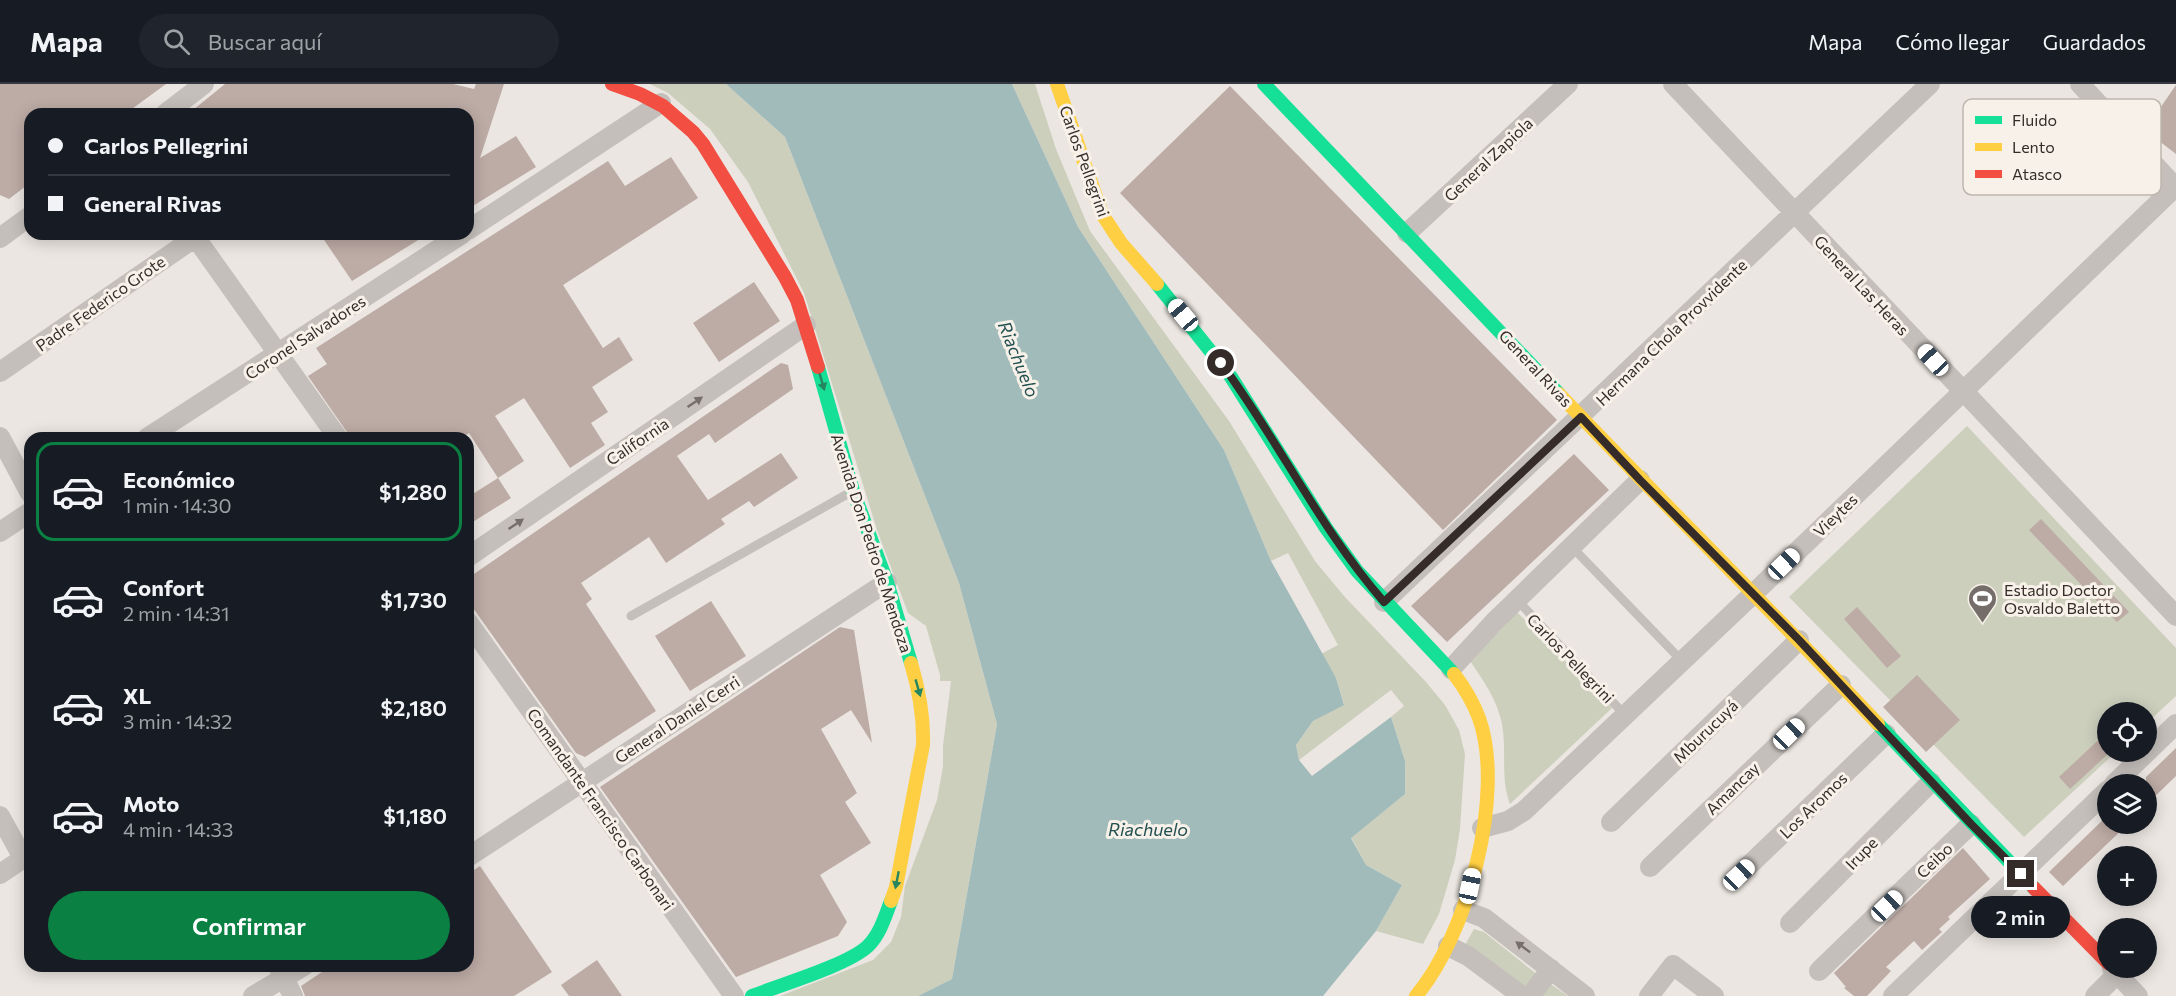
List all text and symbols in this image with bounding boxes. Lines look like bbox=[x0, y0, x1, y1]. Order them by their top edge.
search box bbox=[139, 14, 559, 68]
text: Mapa bbox=[30, 24, 103, 58]
icon: search bbox=[160, 25, 193, 58]
text: Buscar aquí bbox=[208, 28, 322, 55]
text: Mapa bbox=[1808, 29, 1863, 54]
text: Cómo llegar bbox=[1896, 29, 2010, 54]
text: Guardados bbox=[2043, 29, 2146, 54]
legend bbox=[1963, 99, 2161, 195]
street label: Carlos Pellegrini bbox=[1056, 103, 1114, 219]
text: Fluido bbox=[2012, 110, 2057, 129]
street label: General Zapiola bbox=[1440, 113, 1536, 205]
text: Carlos Pellegrini bbox=[84, 132, 248, 159]
text: Lento bbox=[2012, 137, 2055, 156]
text: Atasco bbox=[2012, 164, 2062, 183]
text: General Rivas bbox=[84, 190, 222, 217]
street label: General Las Heras bbox=[1811, 231, 1913, 339]
street label: Padre Federico Grote bbox=[32, 251, 168, 355]
street label: Hermana Chola Provvidente bbox=[1592, 255, 1750, 409]
street label: Coronel Salvadores bbox=[241, 291, 369, 383]
car bbox=[1165, 295, 1201, 335]
water label: Riachuelo bbox=[994, 318, 1044, 400]
street label: General Rivas bbox=[1496, 326, 1576, 410]
car bbox=[1914, 341, 1952, 379]
route start bbox=[1207, 349, 1234, 376]
one-way arrow bbox=[818, 373, 827, 391]
one-way arrow bbox=[686, 396, 702, 408]
street label: California bbox=[602, 413, 672, 469]
street label: Avenida Don Pedro de Mendoza bbox=[828, 431, 916, 655]
icon: car bbox=[51, 465, 105, 519]
text: Económico bbox=[123, 466, 235, 493]
text: $1,280 bbox=[379, 478, 447, 505]
street label: Vieytes bbox=[1809, 489, 1861, 541]
text: 1 min · 14:30 bbox=[123, 493, 232, 517]
one-way arrow bbox=[508, 518, 524, 530]
car bbox=[1765, 545, 1803, 583]
icon: car bbox=[51, 573, 105, 627]
text: Confort bbox=[123, 574, 204, 601]
place label: Estadio Doctor Osvaldo Baletto bbox=[2004, 580, 2120, 617]
sports icon: Estadio Doctor Osvaldo Baletto bbox=[1967, 582, 1999, 624]
text: $1,730 bbox=[380, 586, 447, 613]
text: 2 min · 14:31 bbox=[123, 601, 230, 625]
street label: Carlos Pellegrini bbox=[1524, 609, 1618, 707]
street label: General Daniel Cerri bbox=[611, 672, 743, 766]
one-way arrow bbox=[914, 679, 923, 697]
icon: car bbox=[51, 681, 105, 735]
text: XL bbox=[123, 682, 151, 709]
text: $2,180 bbox=[381, 694, 447, 721]
street label: Mburucuyá bbox=[1669, 696, 1741, 766]
map controls bbox=[2097, 702, 2157, 978]
button: locate bbox=[2097, 702, 2157, 762]
street label: Comandante Francisco Carbonari bbox=[524, 704, 678, 914]
text: 3 min · 14:32 bbox=[123, 709, 232, 733]
car bbox=[1770, 715, 1808, 753]
street label: Amancay bbox=[1701, 758, 1763, 818]
street label: Los Aromos bbox=[1775, 768, 1851, 842]
button: layers bbox=[2097, 774, 2157, 834]
icon: car bbox=[51, 789, 105, 843]
text: Moto bbox=[123, 790, 179, 817]
text: $1,180 bbox=[383, 802, 447, 829]
text: 4 min · 14:33 bbox=[123, 817, 233, 841]
water label: Riachuelo bbox=[1108, 818, 1188, 840]
street label: Irupe bbox=[1841, 833, 1881, 873]
street label: Ceibo bbox=[1912, 838, 1956, 882]
button: + bbox=[2097, 846, 2157, 906]
car bbox=[1720, 856, 1758, 894]
route end bbox=[2007, 860, 2034, 887]
car bbox=[1457, 867, 1483, 905]
one-way arrow bbox=[892, 870, 901, 889]
car bbox=[1868, 887, 1906, 925]
button: Confirmar bbox=[48, 891, 450, 960]
callout: 2 min bbox=[1972, 895, 2070, 937]
text: 2 min bbox=[1996, 905, 2045, 929]
button: − bbox=[2097, 918, 2157, 978]
one-way arrow bbox=[1515, 942, 1530, 954]

